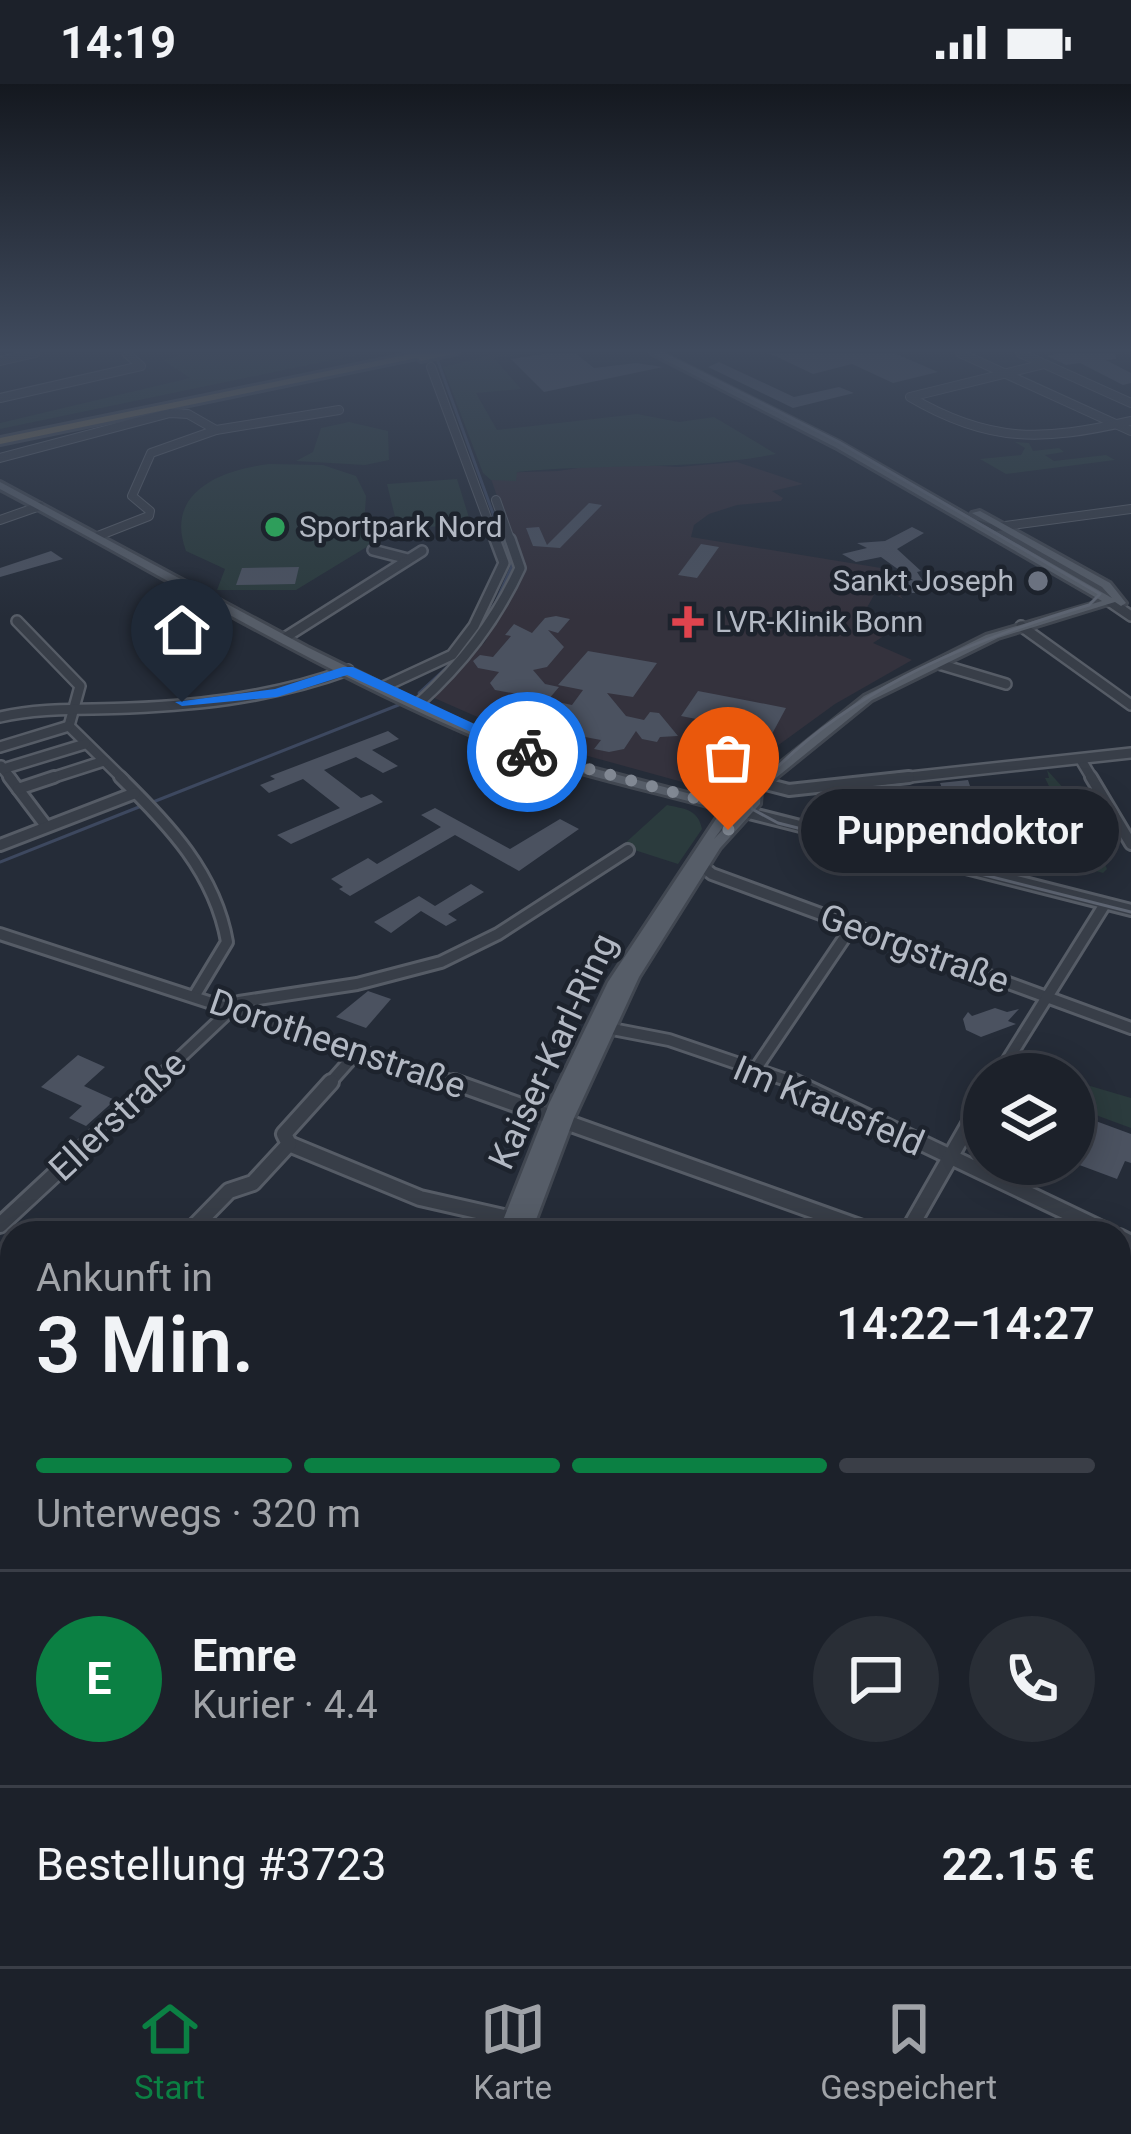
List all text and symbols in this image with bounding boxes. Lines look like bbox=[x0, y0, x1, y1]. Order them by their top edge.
text: 14:19 bbox=[60, 16, 176, 69]
place label: Sportpark Nord bbox=[299, 509, 503, 544]
marker: Sportpark Nord bbox=[262, 514, 288, 540]
place label: Sankt Joseph bbox=[832, 563, 1014, 598]
marker: Sankt Joseph bbox=[1025, 568, 1051, 594]
pin bbox=[131, 579, 233, 702]
icon: home bbox=[149, 597, 215, 663]
place label: LVR-Klinik Bonn bbox=[715, 604, 923, 639]
marker: LVR-Klinik Bonn bbox=[672, 606, 704, 638]
courier bbox=[467, 692, 587, 812]
pin bbox=[677, 707, 779, 830]
icon: bike bbox=[494, 719, 560, 785]
icon: bag bbox=[695, 725, 761, 791]
callout: Puppendoktor bbox=[800, 788, 1118, 872]
text: Puppendoktor bbox=[837, 808, 1083, 854]
street label: Georgstraße bbox=[814, 895, 1015, 1003]
street label: Kaiser-Karl-Ring bbox=[480, 927, 626, 1176]
street label: Dorotheenstraße bbox=[204, 980, 471, 1107]
street label: Ellerstraße bbox=[41, 1042, 195, 1189]
street label: Im Krausfeld bbox=[727, 1047, 930, 1165]
map controls bbox=[963, 1053, 1095, 1185]
button: layers bbox=[963, 1053, 1095, 1185]
text: Ankunft in bbox=[36, 1255, 213, 1301]
text: 14:22–14:27 bbox=[836, 1297, 1095, 1350]
text: 3 Min. bbox=[36, 1300, 254, 1391]
text: Unterwegs · 320 m bbox=[36, 1491, 361, 1537]
button: chat bbox=[813, 1616, 939, 1742]
button: phone bbox=[969, 1616, 1095, 1742]
text: Emre bbox=[192, 1629, 297, 1682]
text: E bbox=[86, 1652, 112, 1705]
text: Kurier · 4.4 bbox=[192, 1682, 378, 1728]
text: Bestellung #3723 bbox=[36, 1838, 387, 1891]
text: 22.15 € bbox=[942, 1838, 1095, 1891]
tab: Start bbox=[134, 1996, 205, 2107]
tab: Karte bbox=[473, 1996, 552, 2107]
tab: Gespeichert bbox=[820, 1996, 997, 2107]

